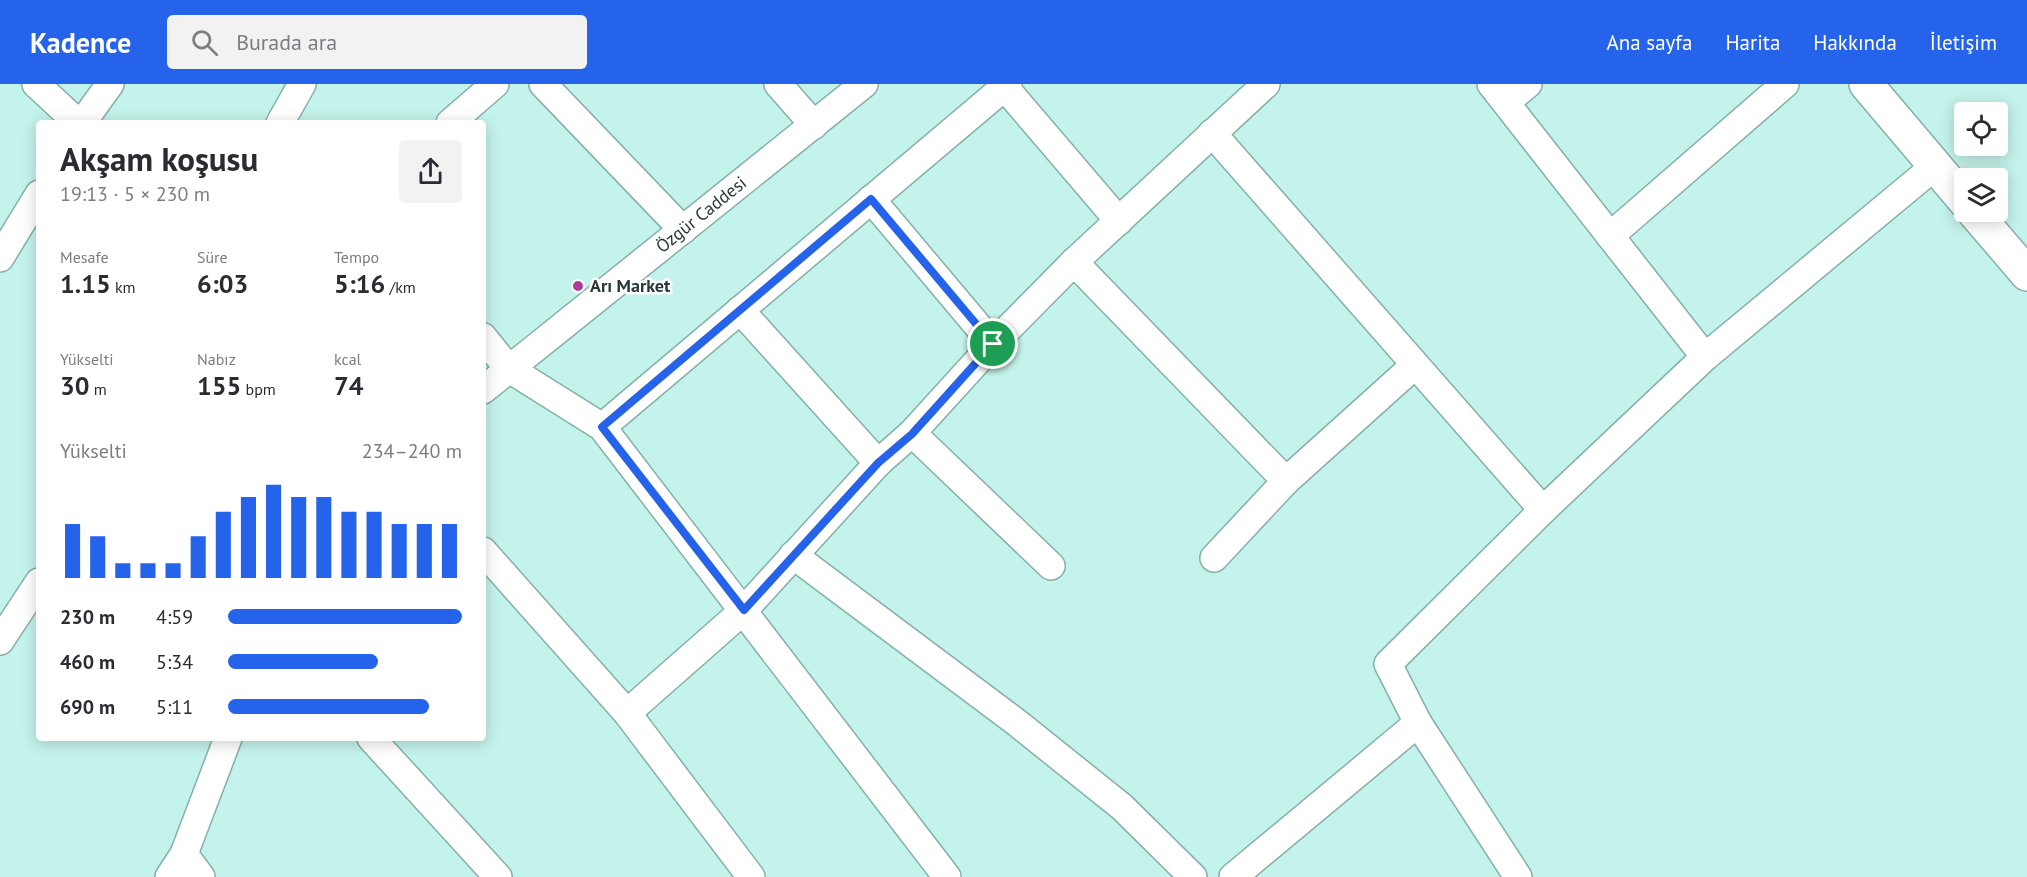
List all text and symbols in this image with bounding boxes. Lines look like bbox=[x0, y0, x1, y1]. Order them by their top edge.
search box bbox=[167, 15, 587, 69]
text: Kadence bbox=[30, 24, 131, 61]
icon: search bbox=[188, 26, 221, 59]
text: Burada ara bbox=[236, 28, 337, 56]
text: Ana sayfa bbox=[1607, 29, 1692, 56]
text: Harita bbox=[1725, 29, 1780, 56]
text: Hakkında bbox=[1813, 29, 1897, 56]
text: İletişim bbox=[1930, 29, 1997, 56]
map controls bbox=[1954, 102, 2008, 222]
button: locate bbox=[1954, 102, 2008, 156]
text: Akşam koşusu bbox=[60, 137, 258, 180]
button: share bbox=[399, 140, 462, 203]
button: layers bbox=[1954, 168, 2008, 222]
street label: Özgür Caddesi bbox=[651, 171, 751, 258]
text: 19:13 · 5 × 230 m bbox=[60, 181, 210, 207]
text: Mesafe bbox=[60, 247, 109, 267]
text: Süre bbox=[197, 247, 228, 267]
text: Tempo bbox=[334, 247, 379, 267]
text: 1.15 bbox=[60, 267, 111, 300]
text: 6:03 bbox=[197, 267, 248, 300]
text: 5:16 bbox=[334, 267, 385, 300]
place label: Arı Market bbox=[590, 274, 671, 297]
text: km bbox=[111, 277, 136, 297]
text: /km bbox=[385, 277, 416, 297]
marker: Arı Market bbox=[571, 279, 585, 293]
pin bbox=[967, 318, 1018, 369]
icon: arrive bbox=[976, 327, 1009, 360]
text: Yükselti bbox=[60, 349, 113, 369]
text: Nabız bbox=[197, 349, 236, 369]
text: kcal bbox=[334, 349, 361, 369]
text: 30 bbox=[60, 369, 89, 402]
text: 155 bbox=[197, 369, 241, 402]
text: 74 bbox=[334, 369, 363, 402]
text: m bbox=[89, 379, 107, 399]
text: bpm bbox=[241, 379, 276, 399]
text: Yükselti bbox=[60, 438, 127, 464]
text: 234–240 m bbox=[362, 438, 462, 464]
text: 230 m bbox=[60, 604, 115, 630]
text: 4:59 bbox=[156, 604, 193, 630]
text: 460 m bbox=[60, 649, 115, 675]
text: 5:34 bbox=[156, 649, 193, 675]
text: 690 m bbox=[60, 694, 115, 720]
text: 5:11 bbox=[156, 694, 193, 720]

